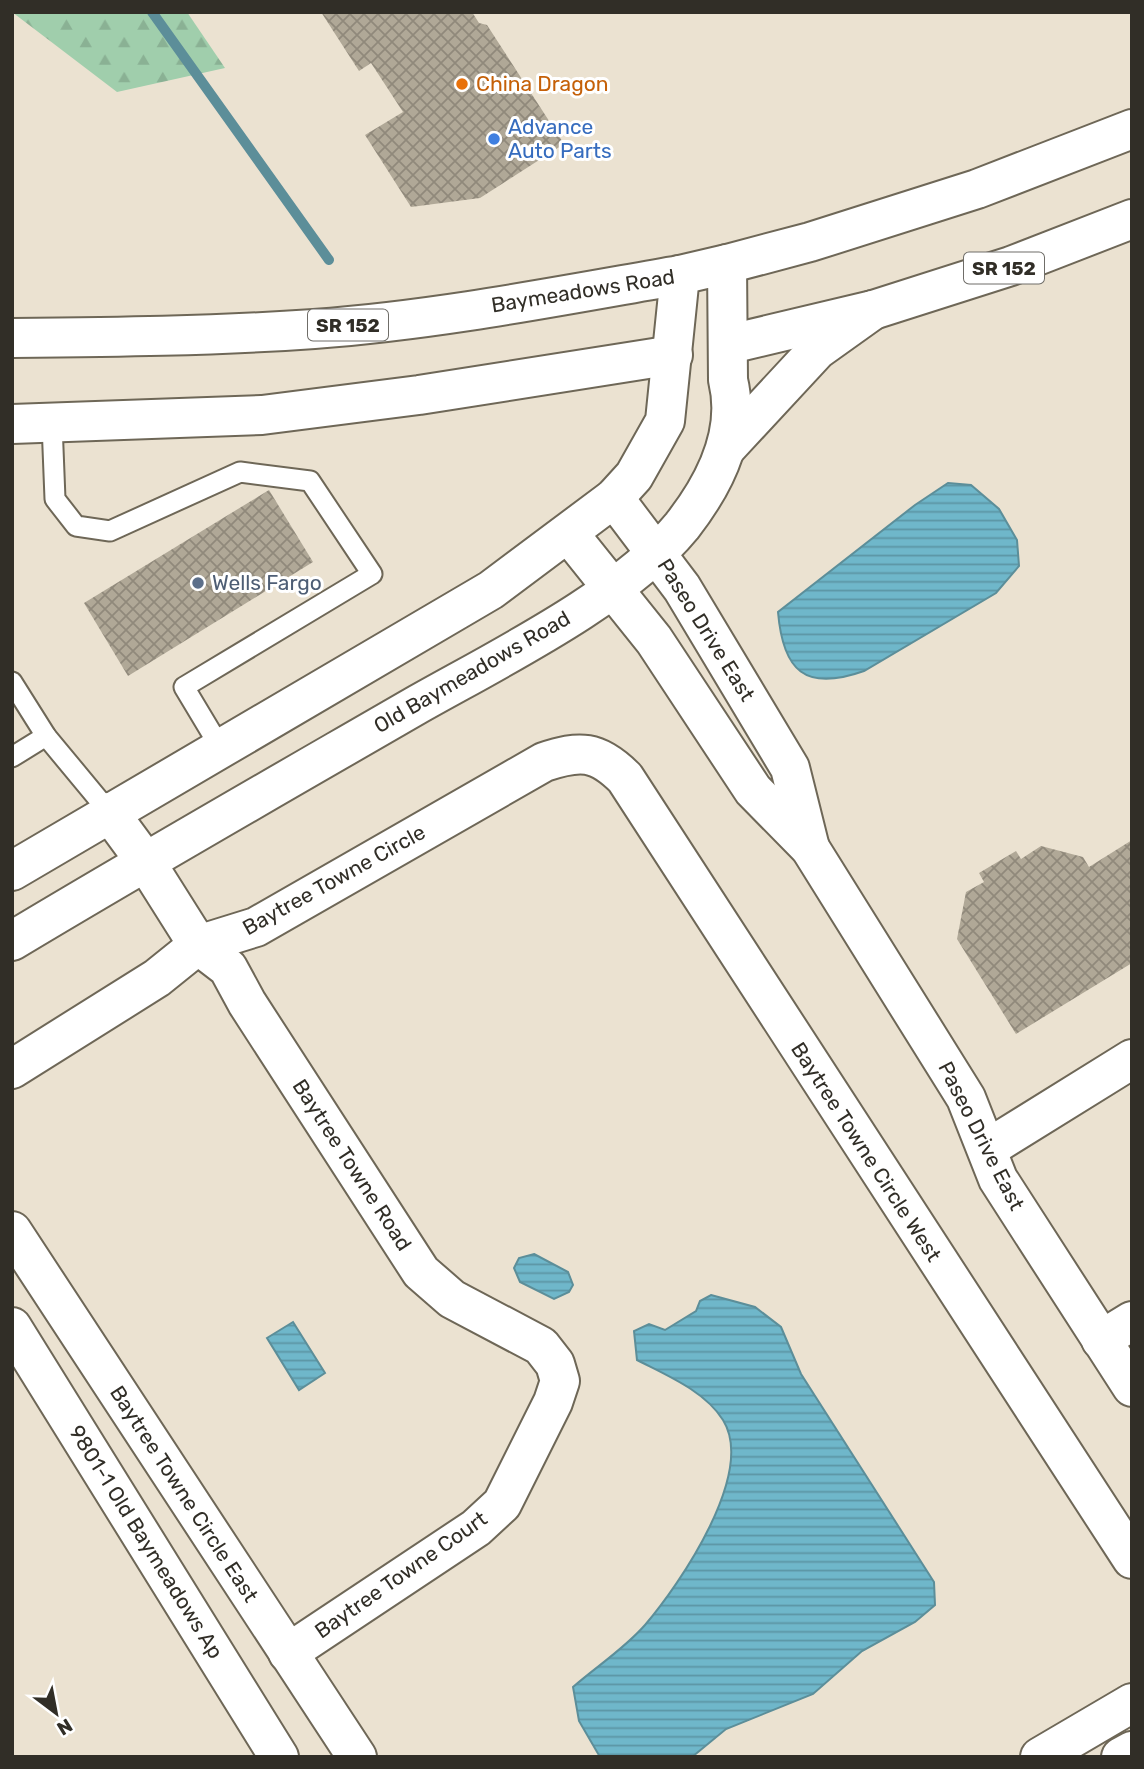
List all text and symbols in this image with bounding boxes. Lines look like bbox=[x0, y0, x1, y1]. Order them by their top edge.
place label: China Dragon bbox=[476, 71, 609, 96]
marker: China Dragon bbox=[454, 76, 470, 92]
place label: Advance Auto Parts bbox=[508, 114, 612, 163]
marker: Advance Auto Parts bbox=[486, 131, 502, 147]
road number: SR 152 bbox=[964, 252, 1044, 284]
street label: Baymeadows Road bbox=[489, 264, 676, 317]
road number: SR 152 bbox=[308, 310, 388, 340]
street label: Paseo Drive East bbox=[653, 554, 760, 706]
place label: Wells Fargo bbox=[212, 570, 322, 595]
marker: Wells Fargo bbox=[190, 575, 206, 591]
street label: Old Baymeadows Road bbox=[369, 605, 574, 738]
street label: Baytree Towne Circle bbox=[238, 819, 429, 940]
street label: Baytree Towne Circle West bbox=[786, 1037, 947, 1266]
street label: Paseo Drive East bbox=[933, 1057, 1030, 1214]
street label: Baytree Towne Road bbox=[288, 1074, 417, 1255]
street label: Baytree Towne Circle East bbox=[105, 1381, 264, 1607]
street label: 9801-1 Old Baymeadows Ap bbox=[64, 1420, 229, 1663]
street label: Baytree Towne Court bbox=[310, 1506, 492, 1643]
north arrow bbox=[21, 1678, 91, 1748]
text: N bbox=[53, 1714, 77, 1740]

